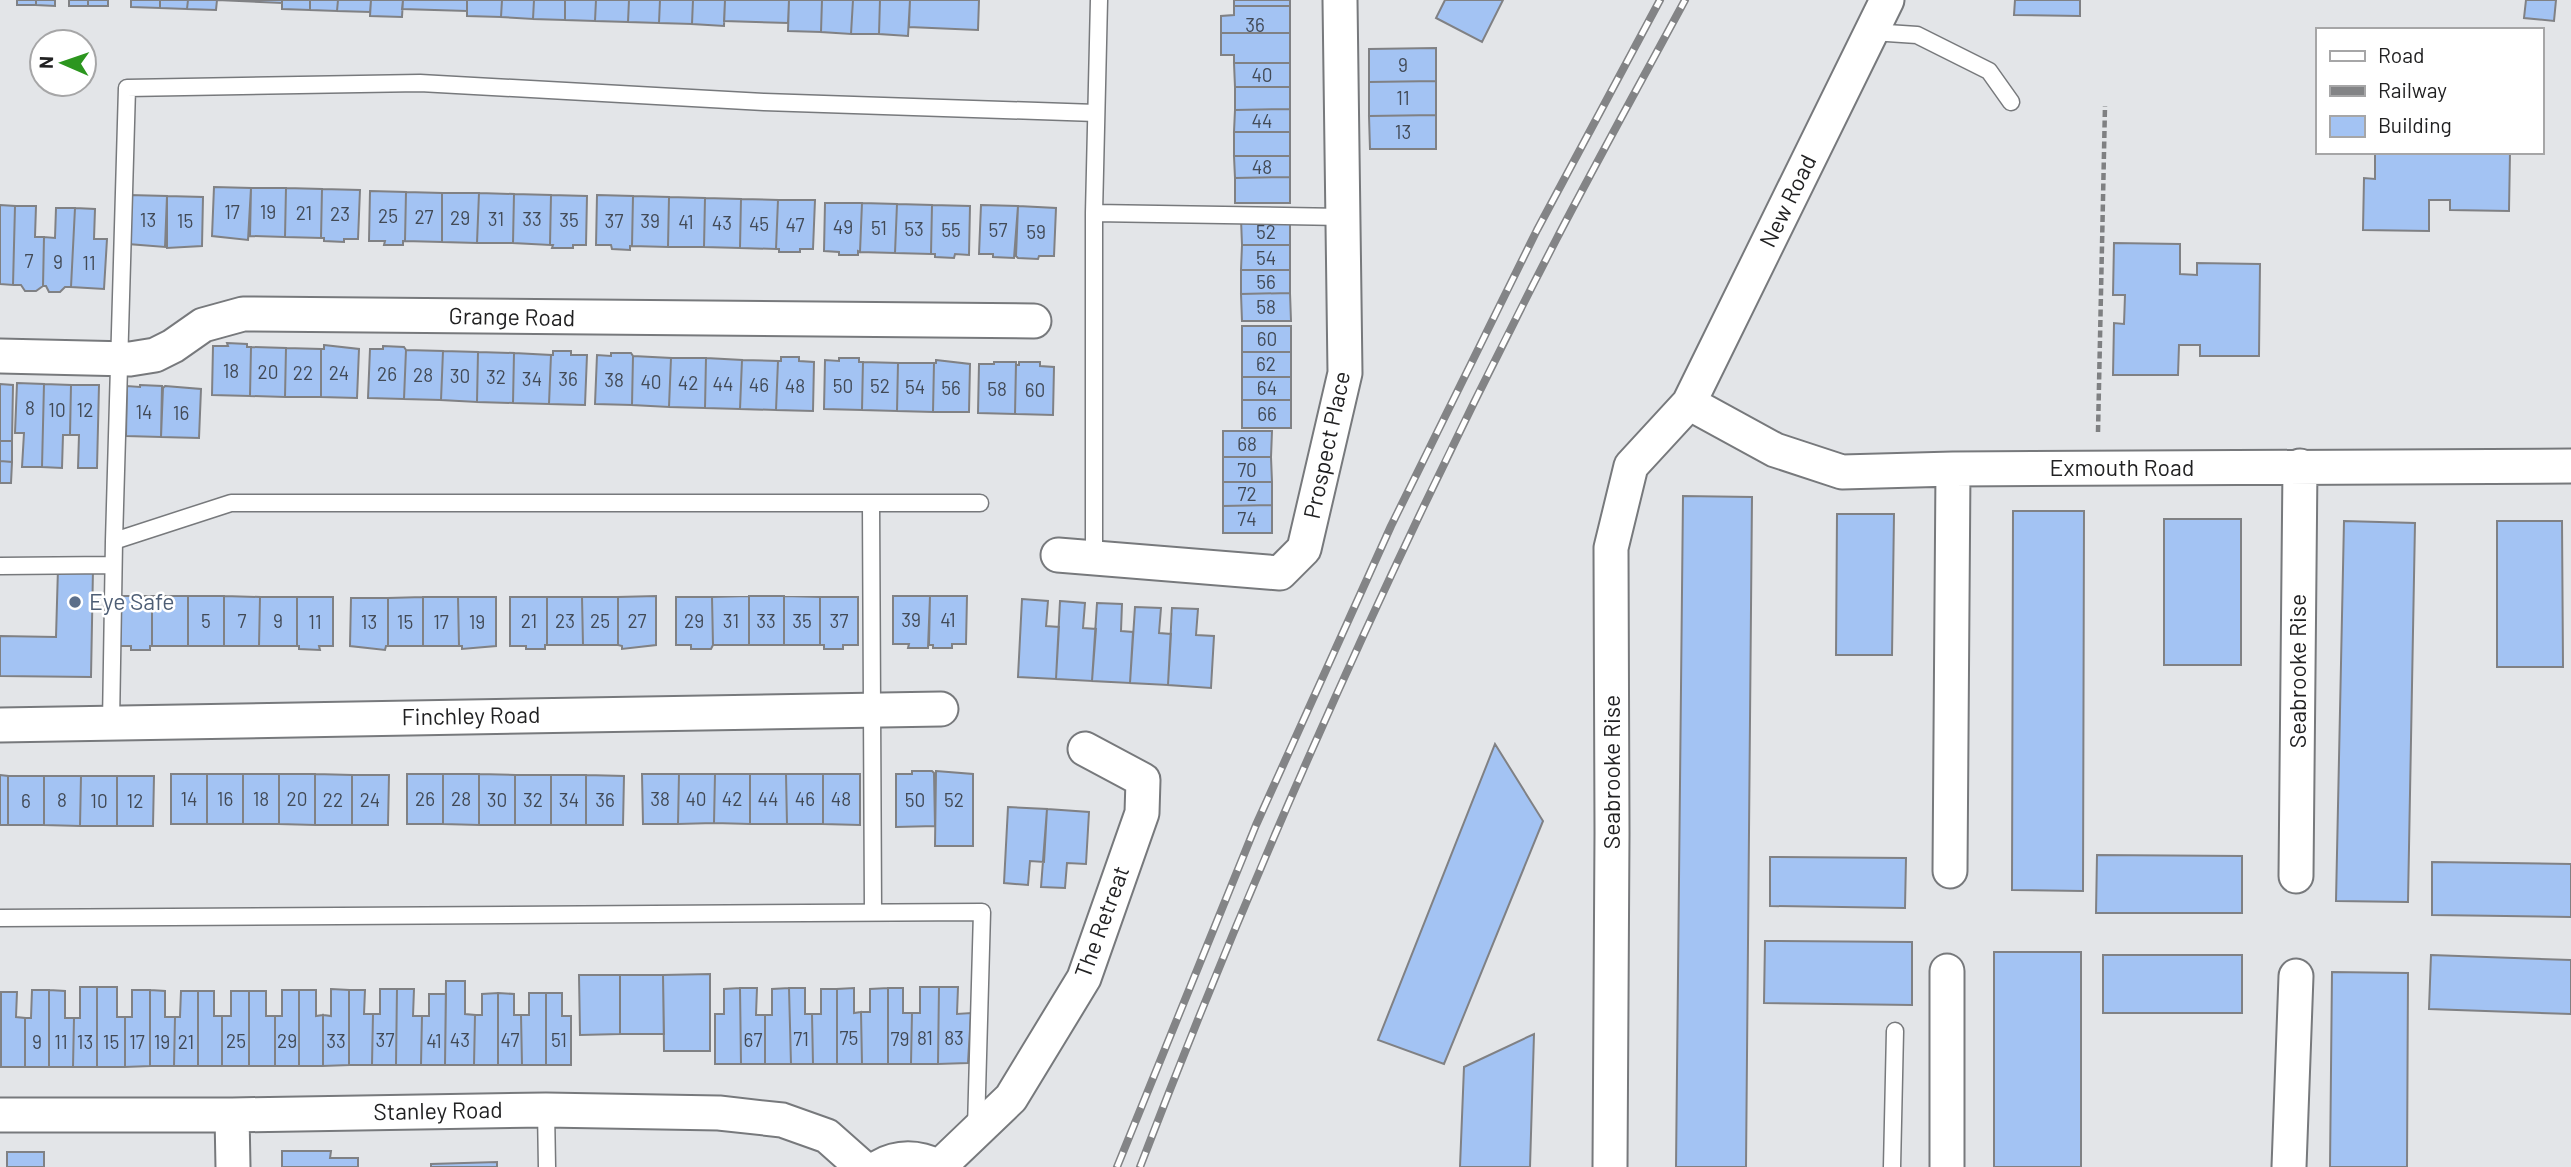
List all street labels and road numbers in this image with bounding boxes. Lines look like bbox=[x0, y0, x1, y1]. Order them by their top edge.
street label: New Road bbox=[1753, 150, 1822, 251]
street label: Grange Road bbox=[448, 301, 576, 331]
street label: Prospect Place bbox=[1297, 369, 1355, 521]
street label: Exmouth Road bbox=[2050, 453, 2194, 481]
street label: Seabrooke Rise bbox=[2283, 594, 2311, 748]
street label: Seabrooke Rise bbox=[1597, 695, 1625, 849]
street label: Finchley Road bbox=[401, 700, 541, 730]
street label: The Retreat bbox=[1068, 862, 1134, 981]
street label: Stanley Road bbox=[373, 1095, 503, 1125]

